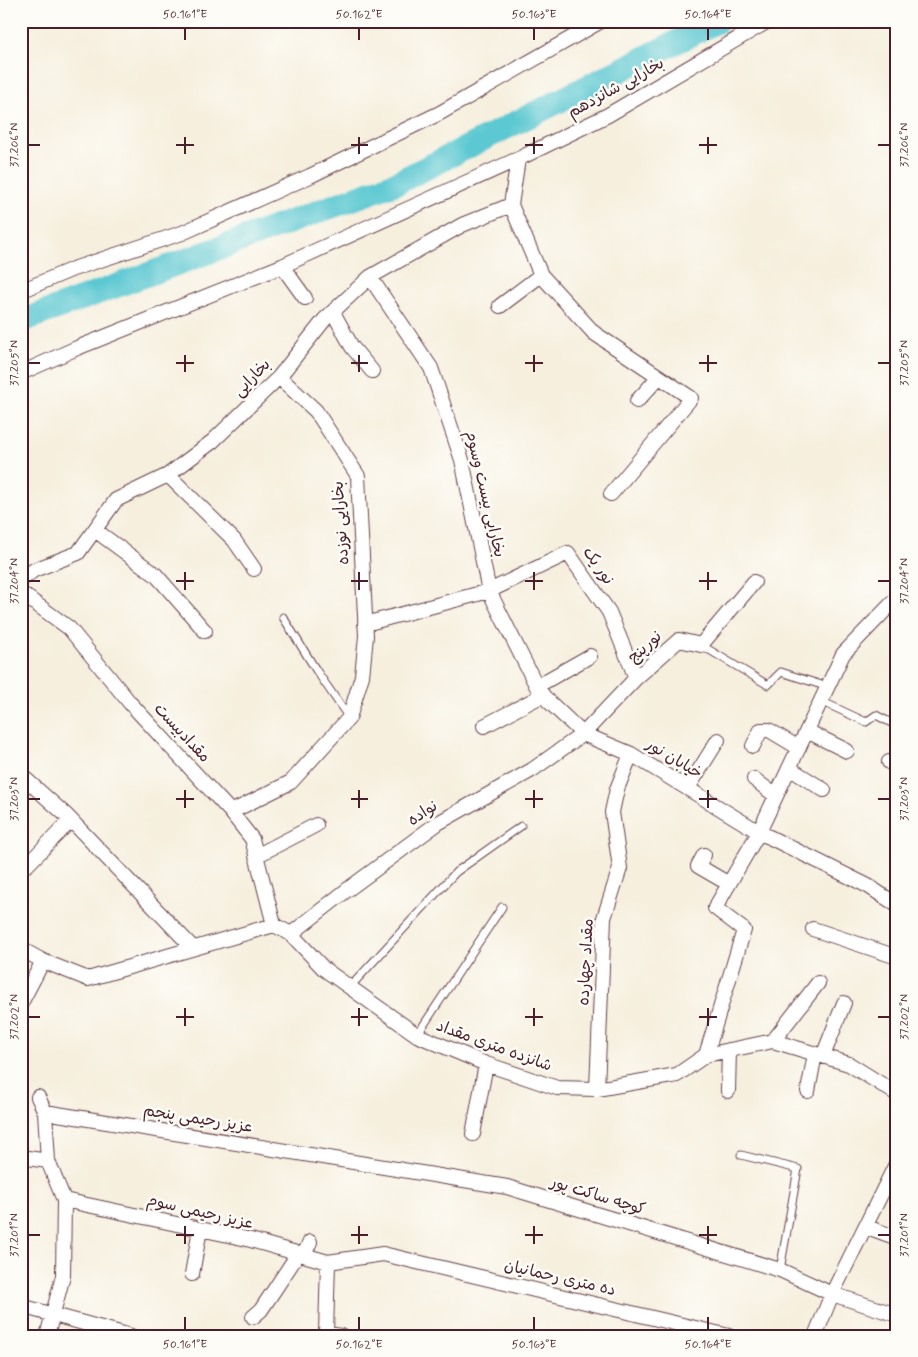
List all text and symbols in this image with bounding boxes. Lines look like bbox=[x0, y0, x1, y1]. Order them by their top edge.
text: 50.161°E bbox=[163, 7, 207, 23]
text: 50.162°E bbox=[335, 7, 383, 23]
text: 50.163°E bbox=[512, 7, 556, 23]
text: 50.164°E bbox=[684, 7, 732, 23]
street label: بخارایی شانزدهم bbox=[564, 53, 668, 124]
text: 37.206°N bbox=[7, 123, 23, 167]
text: 37.206°N bbox=[897, 123, 913, 167]
text: 37.205°N bbox=[7, 340, 23, 386]
text: 37.205°N bbox=[897, 340, 913, 386]
street label: بخارایی bbox=[229, 354, 275, 402]
street label: بخارایی بیست وسوم bbox=[459, 429, 510, 560]
street label: بخارایی نوزده bbox=[328, 480, 354, 566]
street label: نور یک bbox=[577, 543, 619, 589]
text: 37.204°N bbox=[7, 558, 23, 604]
text: 37.204°N bbox=[897, 558, 913, 604]
street label: نورپنج bbox=[624, 626, 666, 668]
street label: مقدادبیست bbox=[149, 699, 215, 767]
street label: خیابان نور bbox=[641, 733, 706, 784]
text: 37.203°N bbox=[7, 777, 23, 821]
text: 37.203°N bbox=[897, 777, 913, 821]
street label: نواده bbox=[404, 795, 442, 831]
street label: مقداد چهارده bbox=[573, 918, 599, 1006]
text: 37.202°N bbox=[7, 994, 23, 1040]
text: 37.202°N bbox=[897, 994, 913, 1040]
street label: شانزده متری مقداد bbox=[433, 1015, 555, 1077]
street label: عزیز رحیمی پنجم bbox=[142, 1100, 254, 1139]
street label: کوچه ساکت پور bbox=[546, 1171, 648, 1220]
street label: عزیز رحیمی سوم bbox=[145, 1190, 255, 1235]
text: 37.201°N bbox=[7, 1213, 23, 1257]
text: 37.201°N bbox=[897, 1213, 913, 1257]
street label: ده متری رحمانیان bbox=[502, 1255, 618, 1301]
text: 50.161°E bbox=[163, 1337, 207, 1353]
text: 50.162°E bbox=[335, 1337, 383, 1353]
text: 50.163°E bbox=[512, 1337, 556, 1353]
text: 50.164°E bbox=[684, 1337, 732, 1353]

